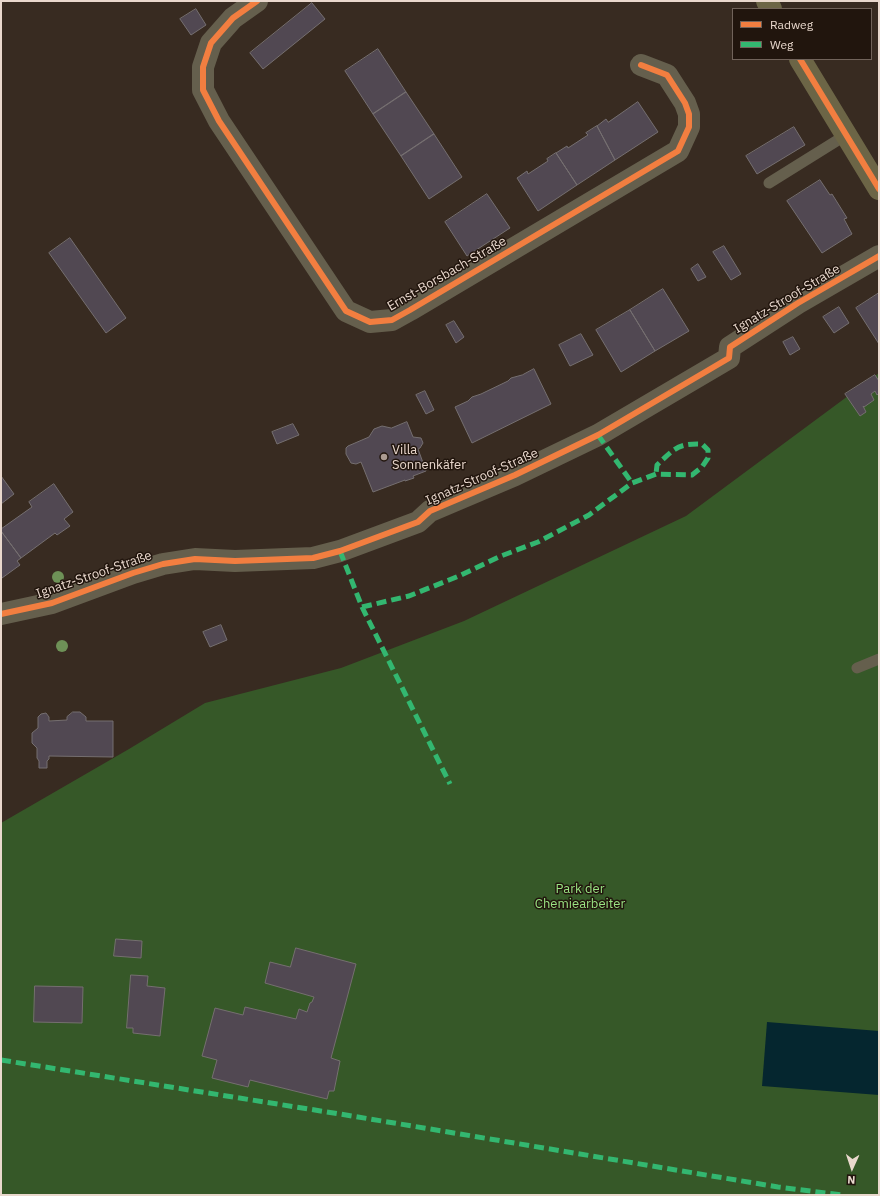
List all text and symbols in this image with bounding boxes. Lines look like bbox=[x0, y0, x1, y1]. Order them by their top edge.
legend bbox=[732, 8, 872, 60]
text: Radweg bbox=[770, 17, 813, 32]
text: Weg bbox=[770, 37, 793, 52]
street label: Ernst-Borsbach-Straße bbox=[385, 234, 509, 314]
street label: Ignatz-Stroof-Straße bbox=[731, 261, 843, 337]
place label: Villa Sonnenkäfer bbox=[392, 442, 466, 473]
street label: Ignatz-Stroof-Straße bbox=[423, 445, 541, 509]
marker: Villa Sonnenkäfer bbox=[379, 452, 389, 462]
street label: Ignatz-Stroof-Straße bbox=[34, 548, 154, 602]
park label: Park der Chemiearbeiter bbox=[535, 881, 625, 912]
north arrow bbox=[832, 1148, 872, 1188]
text: N bbox=[847, 1173, 856, 1187]

